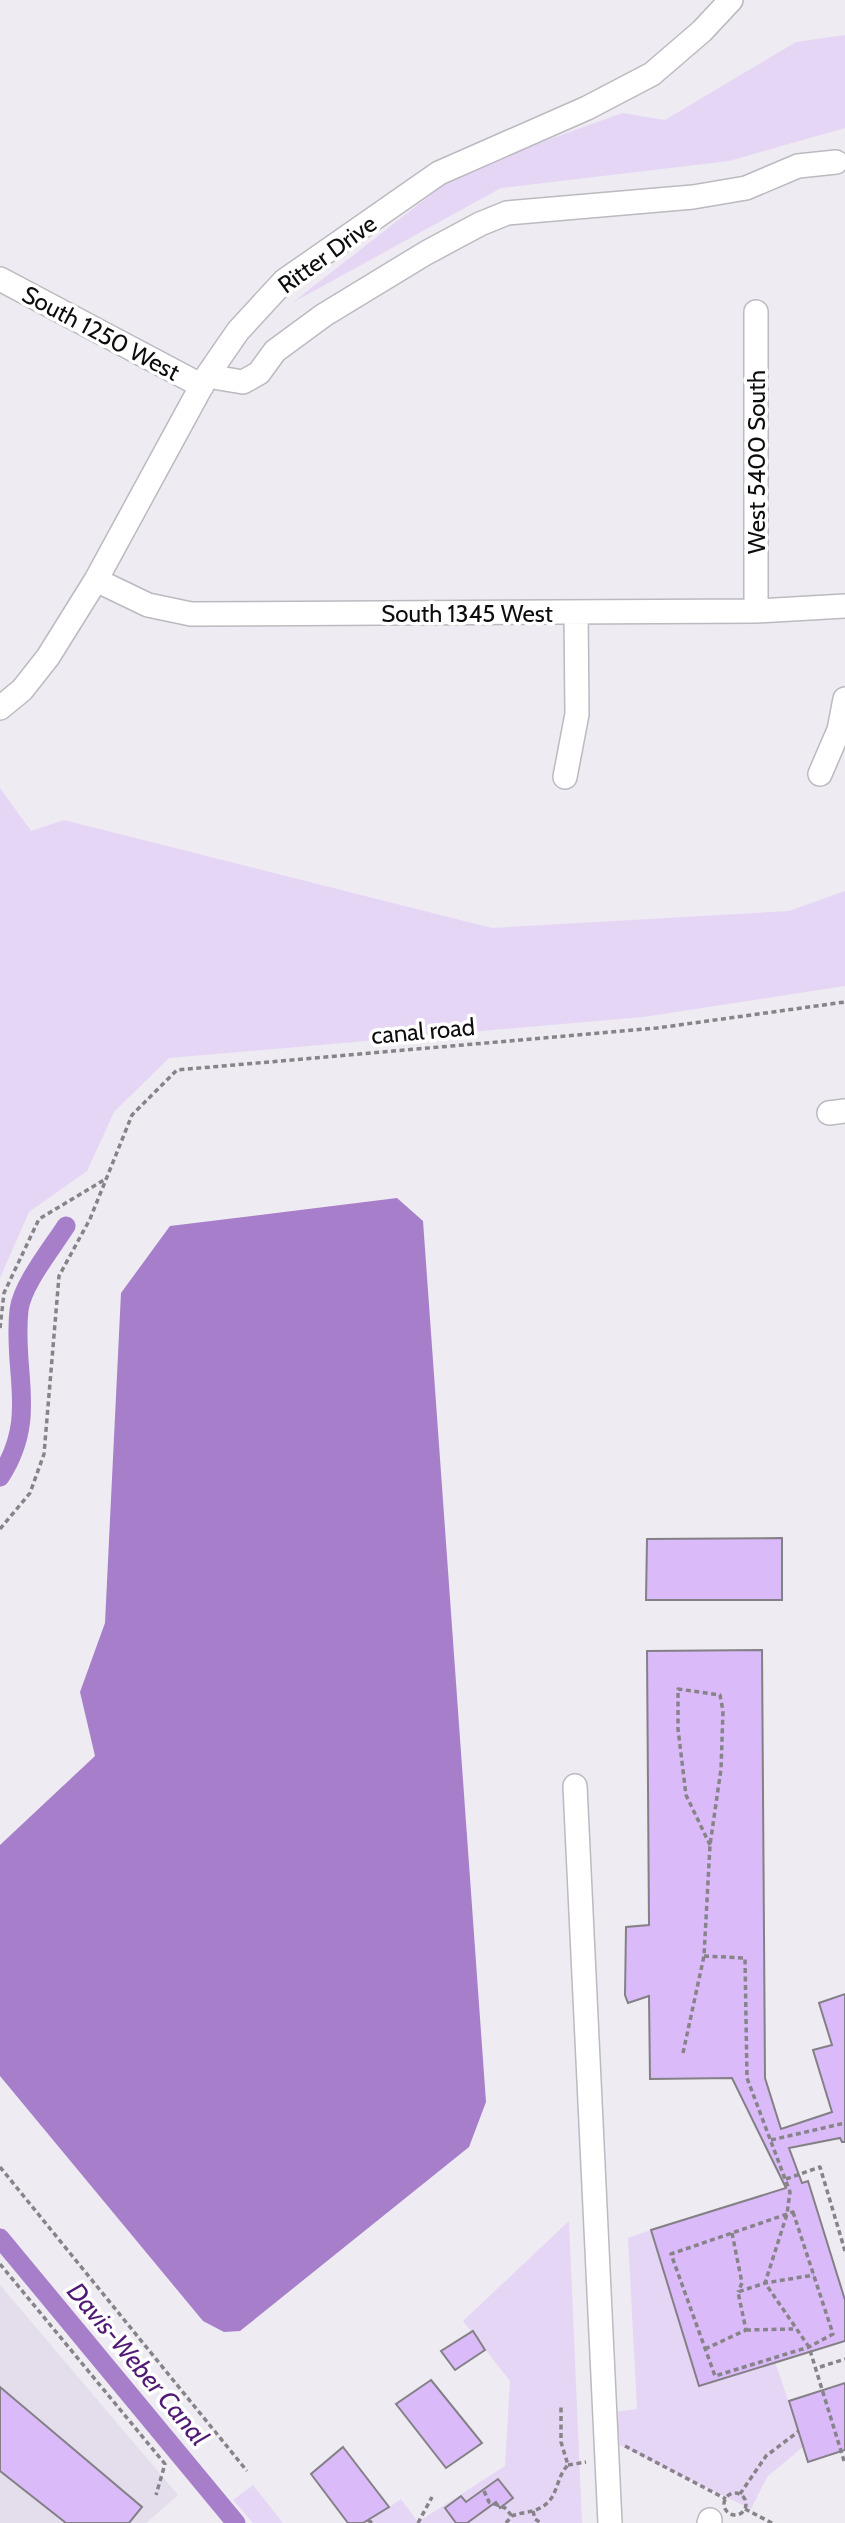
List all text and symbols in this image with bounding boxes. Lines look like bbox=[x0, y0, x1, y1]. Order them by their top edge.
street label: Ritter Drive bbox=[272, 209, 382, 299]
street label: South 1250 West bbox=[17, 279, 185, 387]
street label: West 5400 South bbox=[742, 370, 771, 554]
street label: South 1345 West bbox=[381, 599, 553, 628]
street label: canal road bbox=[370, 1012, 476, 1050]
water label: Davis-Weber Canal bbox=[60, 2276, 216, 2452]

